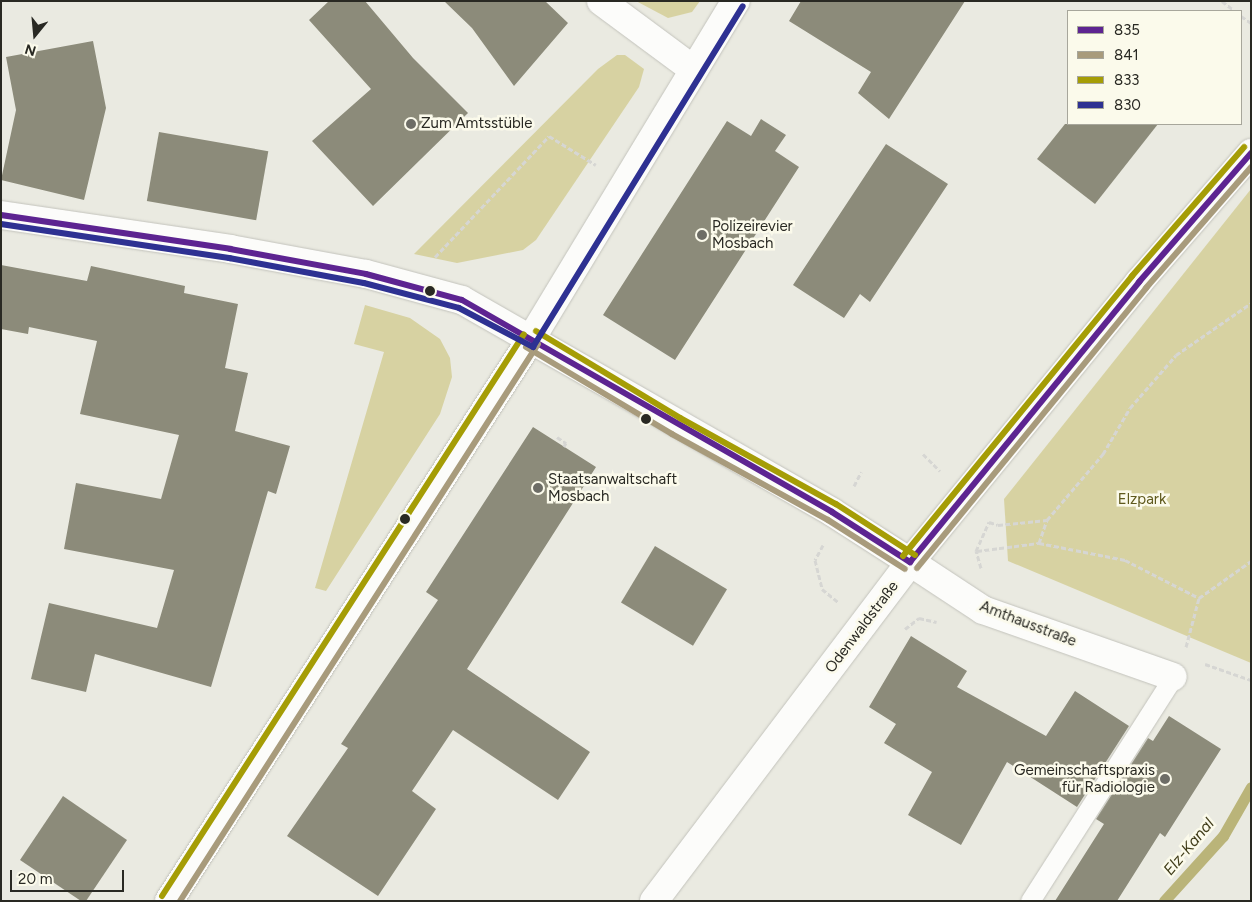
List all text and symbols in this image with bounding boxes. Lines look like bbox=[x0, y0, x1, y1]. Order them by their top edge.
north arrow bbox=[10, 10, 60, 60]
legend bbox=[1067, 10, 1242, 125]
text: 835 bbox=[1114, 21, 1140, 39]
text: N bbox=[23, 40, 38, 60]
text: 841 bbox=[1114, 46, 1139, 64]
text: 833 bbox=[1114, 71, 1140, 89]
text: 830 bbox=[1114, 96, 1141, 114]
place label: Zum Amtsstüble bbox=[421, 115, 532, 133]
marker: Zum Amtsstüble bbox=[405, 118, 417, 130]
place label: Polizeirevier Mosbach bbox=[712, 217, 793, 252]
marker: Polizeirevier Mosbach bbox=[696, 229, 708, 241]
unlabelled marker bbox=[425, 286, 435, 296]
unlabelled marker bbox=[641, 414, 651, 424]
place label: Staatsanwaltschaft Mosbach bbox=[548, 470, 677, 505]
marker: Staatsanwaltschaft Mosbach bbox=[532, 482, 544, 494]
park label: Elzpark bbox=[1118, 491, 1166, 509]
unlabelled marker bbox=[400, 514, 410, 524]
street label: Odenwaldstraße bbox=[822, 578, 902, 676]
street label: Amthausstraße bbox=[977, 597, 1079, 651]
place label: Gemeinschaftspraxis für Radiologie bbox=[1014, 761, 1155, 796]
marker: Gemeinschaftspraxis für Radiologie bbox=[1159, 773, 1171, 785]
water label: Elz-Kanal bbox=[1160, 815, 1218, 879]
scale bar bbox=[12, 860, 126, 892]
text: 20 m bbox=[18, 870, 52, 888]

